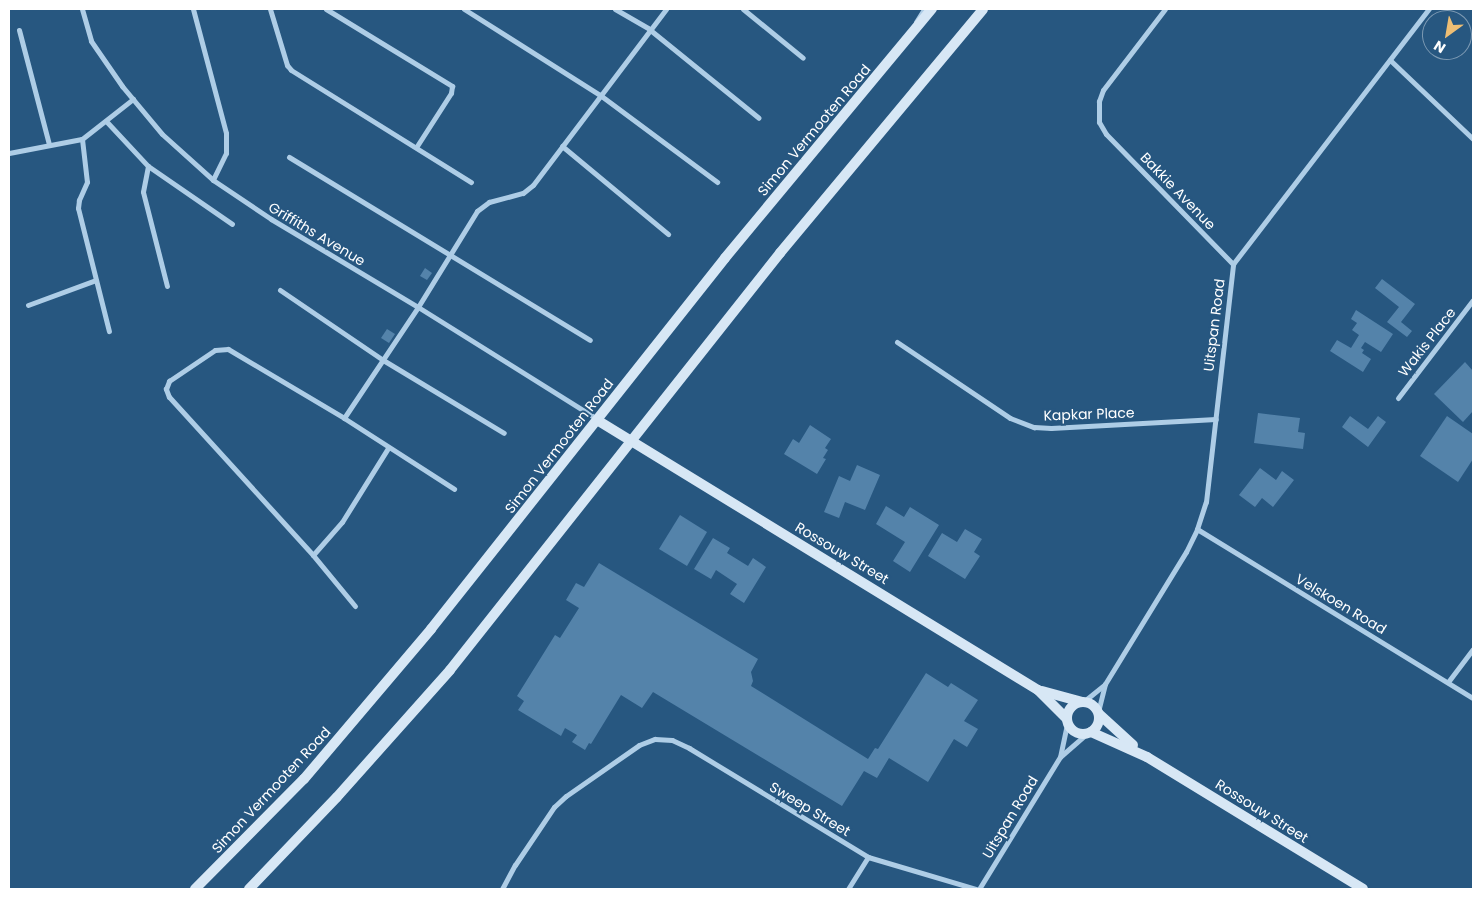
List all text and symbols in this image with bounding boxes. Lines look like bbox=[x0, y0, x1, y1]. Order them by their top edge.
north arrow bbox=[1422, 10, 1472, 60]
text: N bbox=[1430, 36, 1449, 58]
street label: Simon Vermooten Road bbox=[754, 61, 874, 199]
street label: Bakkie Avenue bbox=[1137, 149, 1219, 233]
street label: Griffiths Avenue bbox=[266, 199, 368, 269]
street label: Uitspan Road bbox=[1200, 278, 1228, 372]
street label: Wakis Place bbox=[1395, 304, 1459, 380]
street label: Simon Vermooten Road bbox=[501, 375, 617, 517]
street label: Kapkar Place bbox=[1043, 404, 1135, 424]
street label: Rossouw Street bbox=[792, 518, 892, 588]
street label: Velskoen Road bbox=[1293, 570, 1389, 638]
street label: Simon Vermooten Road bbox=[208, 723, 334, 857]
street label: Uitspan Road bbox=[979, 773, 1041, 861]
street label: Rossouw Street bbox=[1213, 776, 1311, 846]
street label: Sweep Street bbox=[767, 778, 853, 840]

